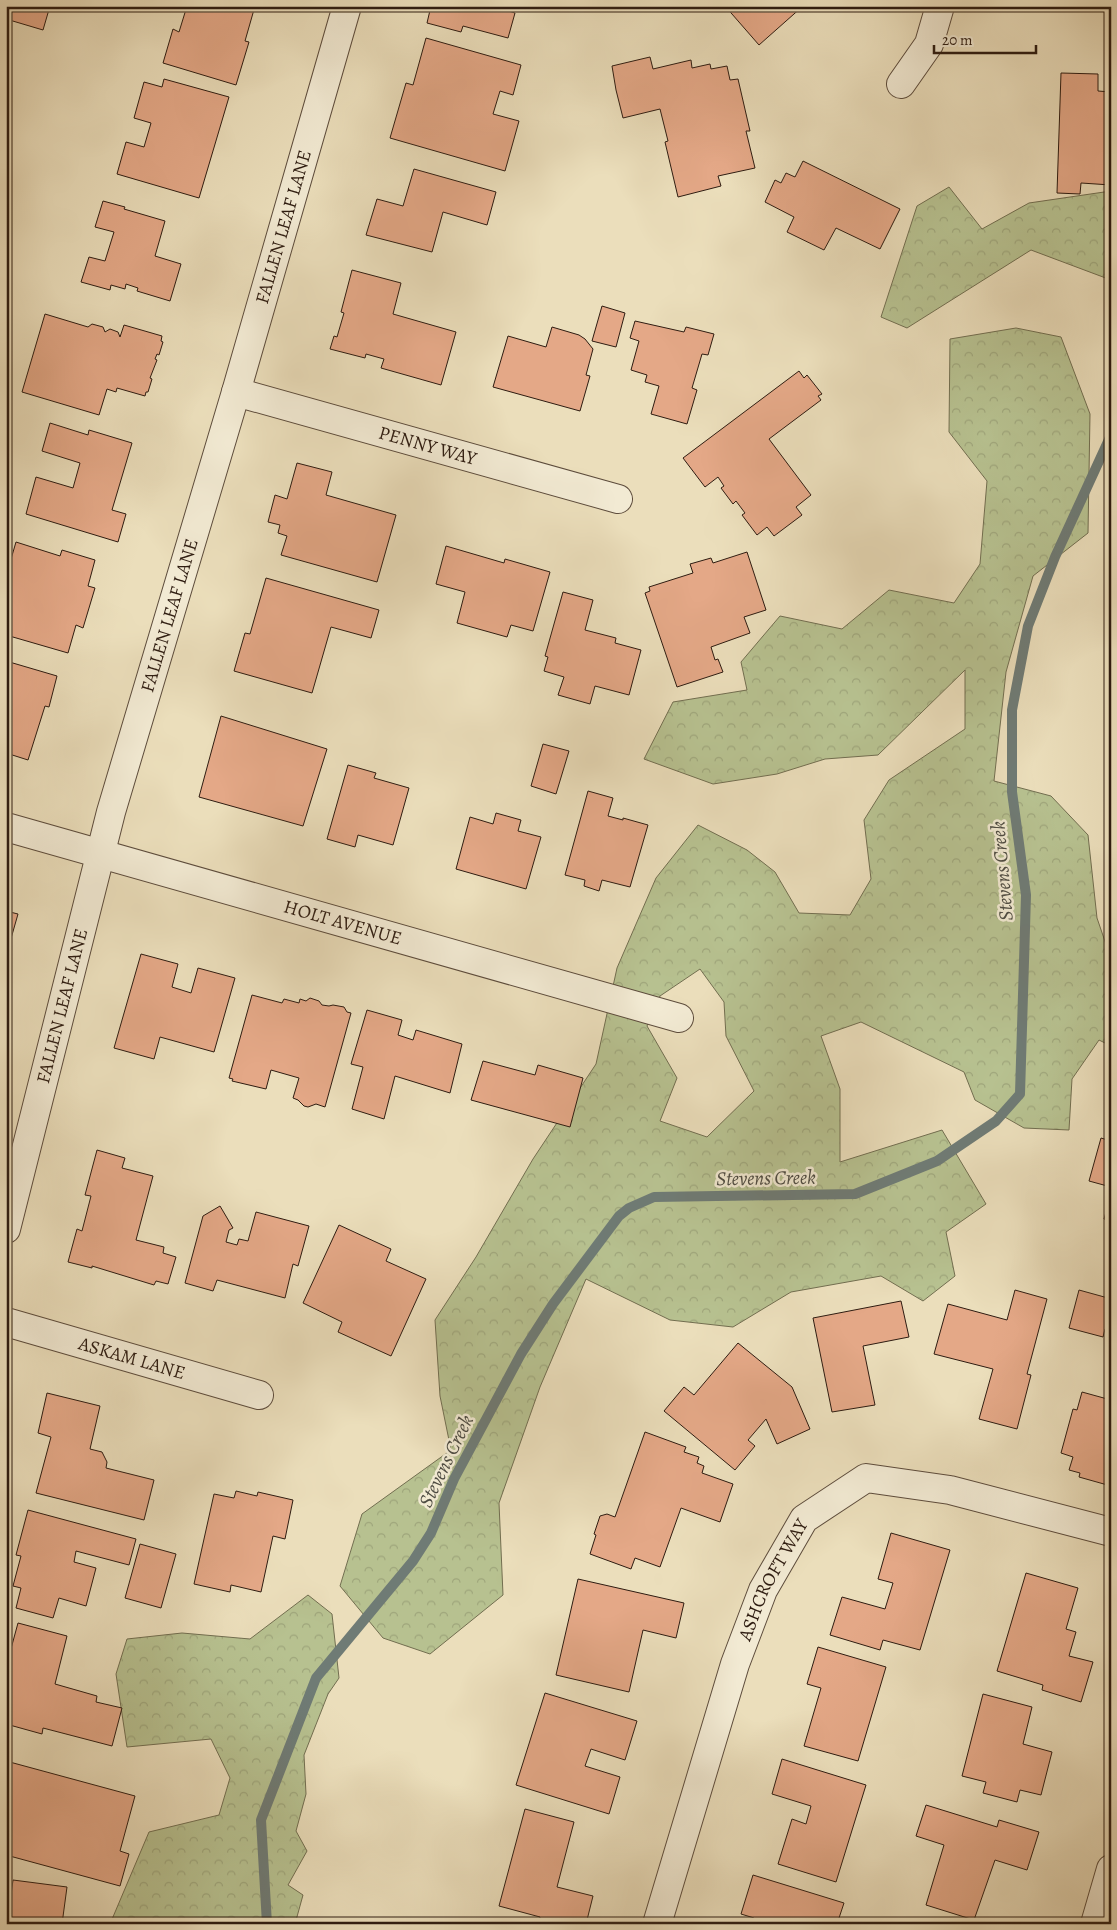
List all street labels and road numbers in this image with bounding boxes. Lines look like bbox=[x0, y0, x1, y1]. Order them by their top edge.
street label: FALLEN LEAF LANE bbox=[249, 147, 318, 307]
street label: PENNY WAY bbox=[376, 420, 480, 472]
street label: FALLEN LEAF LANE bbox=[134, 536, 205, 695]
street label: HOLT AVENUE bbox=[281, 893, 405, 952]
street label: FALLEN LEAF LANE bbox=[30, 926, 94, 1086]
street label: ASKAM LANE bbox=[74, 1330, 188, 1386]
street label: ASHCROFT WAY bbox=[732, 1513, 815, 1645]

